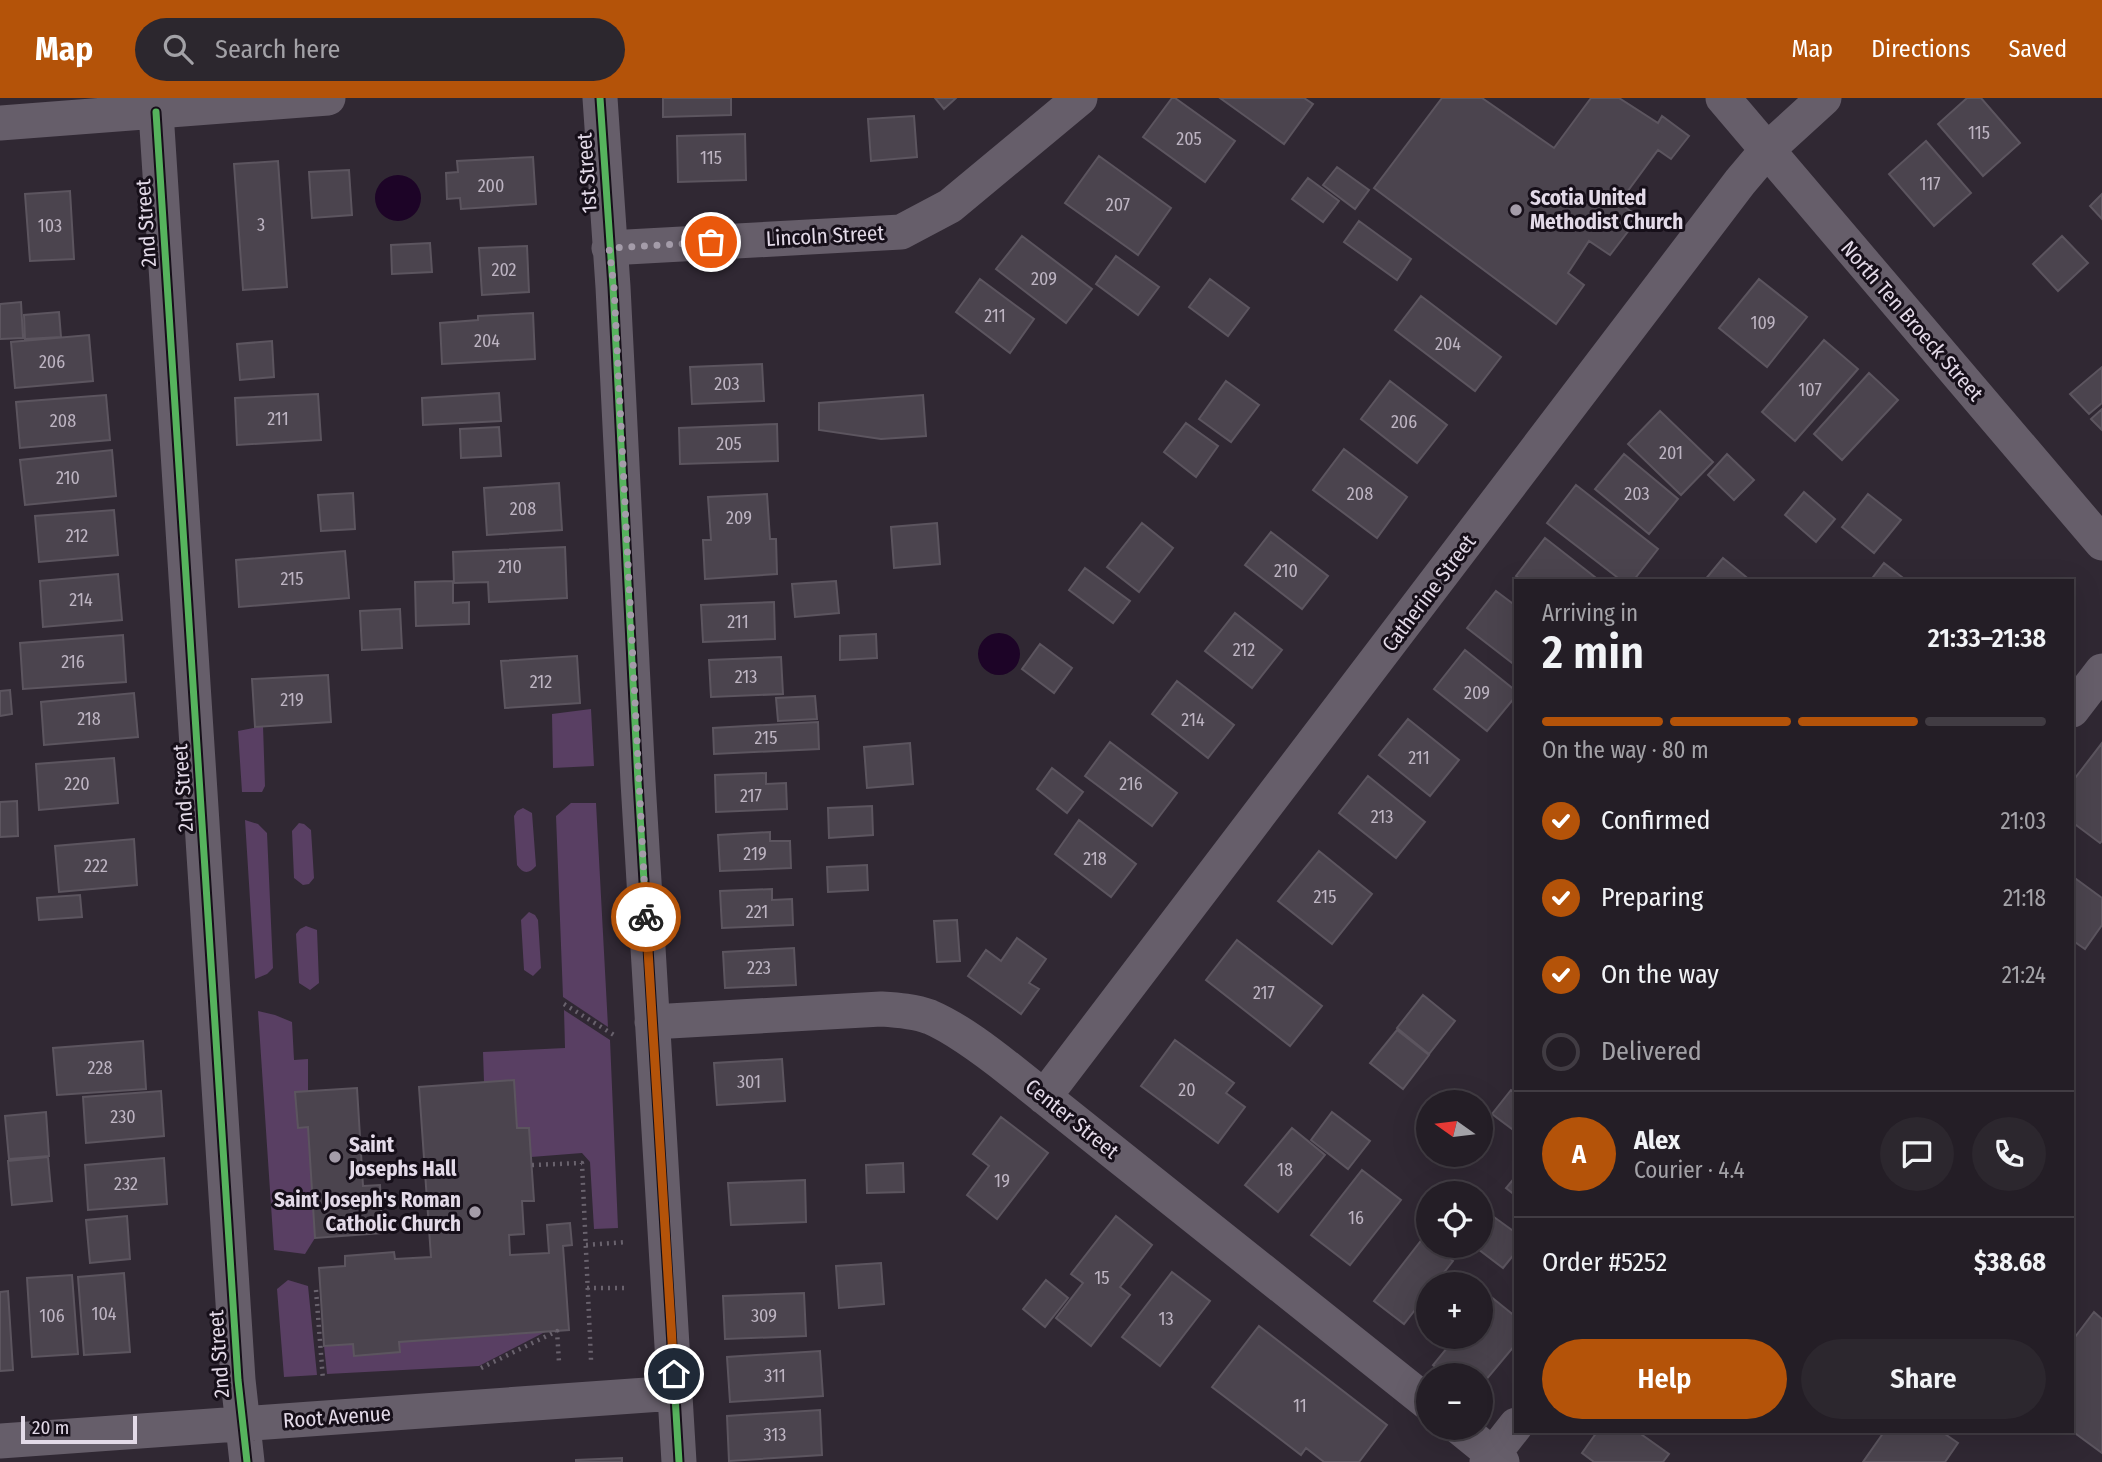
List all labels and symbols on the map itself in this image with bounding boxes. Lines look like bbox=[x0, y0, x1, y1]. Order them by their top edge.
house number: 115 bbox=[1968, 122, 1990, 144]
house number: 205 bbox=[1176, 128, 1202, 150]
street label: 1st Street bbox=[571, 132, 603, 214]
house number: 115 bbox=[700, 147, 722, 169]
house number: 117 bbox=[1919, 173, 1941, 195]
house number: 200 bbox=[478, 175, 504, 197]
street label: 2nd Street bbox=[130, 178, 162, 268]
place label: Scotia United Methodist Church bbox=[1530, 185, 1683, 235]
house number: 207 bbox=[1106, 194, 1130, 216]
marker: Scotia United Methodist Church bbox=[1508, 202, 1524, 218]
pin bbox=[681, 212, 741, 272]
house number: 3 bbox=[257, 214, 265, 236]
house number: 103 bbox=[38, 215, 62, 237]
street label: Lincoln Street bbox=[765, 220, 885, 252]
street label: North Ten Broeck Street bbox=[1835, 236, 1989, 407]
house number: 202 bbox=[491, 259, 517, 281]
house number: 209 bbox=[1031, 268, 1057, 290]
house number: 211 bbox=[984, 305, 1006, 327]
house number: 109 bbox=[1750, 312, 1776, 334]
house number: 204 bbox=[474, 330, 500, 352]
house number: 204 bbox=[1435, 333, 1461, 355]
house number: 206 bbox=[39, 351, 65, 373]
house number: 203 bbox=[714, 373, 740, 395]
house number: 107 bbox=[1798, 379, 1822, 401]
house number: 211 bbox=[267, 408, 289, 430]
house number: 208 bbox=[50, 410, 76, 432]
house number: 206 bbox=[1391, 411, 1417, 433]
house number: 205 bbox=[716, 433, 742, 455]
house number: 201 bbox=[1659, 442, 1683, 464]
house number: 210 bbox=[56, 467, 80, 489]
house number: 208 bbox=[1347, 483, 1373, 505]
house number: 203 bbox=[1624, 483, 1650, 505]
house number: 208 bbox=[510, 498, 536, 520]
house number: 209 bbox=[726, 507, 752, 529]
house number: 212 bbox=[66, 525, 88, 547]
street label: Catherine Street bbox=[1377, 529, 1481, 657]
house number: 210 bbox=[498, 556, 522, 578]
house number: 210 bbox=[1274, 560, 1298, 582]
house number: 215 bbox=[281, 568, 303, 590]
house number: 214 bbox=[69, 589, 93, 611]
house number: 211 bbox=[727, 611, 749, 633]
house number: 212 bbox=[1233, 639, 1255, 661]
house number: 216 bbox=[61, 651, 85, 673]
house number: 213 bbox=[735, 666, 757, 688]
house number: 212 bbox=[530, 671, 552, 693]
house number: 209 bbox=[1464, 682, 1490, 704]
house number: 219 bbox=[280, 689, 304, 711]
house number: 218 bbox=[77, 708, 101, 730]
house number: 214 bbox=[1181, 709, 1205, 731]
house number: 215 bbox=[755, 727, 777, 749]
street label: 2nd Street bbox=[167, 743, 199, 833]
house number: 211 bbox=[1408, 747, 1430, 769]
house number: 220 bbox=[64, 773, 90, 795]
house number: 216 bbox=[1119, 773, 1143, 795]
house number: 217 bbox=[740, 785, 762, 807]
house number: 213 bbox=[1371, 806, 1393, 828]
house number: 219 bbox=[743, 843, 767, 865]
house number: 218 bbox=[1083, 848, 1107, 870]
house number: 222 bbox=[84, 855, 108, 877]
courier bbox=[611, 882, 681, 952]
house number: 215 bbox=[1314, 886, 1336, 908]
house number: 221 bbox=[746, 901, 768, 923]
house number: 223 bbox=[747, 957, 771, 979]
house number: 217 bbox=[1253, 982, 1275, 1004]
house number: 228 bbox=[88, 1057, 112, 1079]
house number: 301 bbox=[737, 1071, 761, 1093]
street label: Center Street bbox=[1020, 1073, 1124, 1165]
house number: 20 bbox=[1178, 1079, 1196, 1101]
north arrow bbox=[1416, 1090, 1493, 1167]
house number: 230 bbox=[110, 1106, 136, 1128]
place label: Saint Josephs Hall bbox=[348, 1132, 457, 1182]
marker: Saint Josephs Hall bbox=[327, 1149, 343, 1165]
house number: 18 bbox=[1277, 1159, 1293, 1181]
house number: 19 bbox=[994, 1170, 1010, 1192]
house number: 232 bbox=[114, 1173, 138, 1195]
place label: Saint Joseph's Roman Catholic Church bbox=[274, 1187, 461, 1237]
marker: Saint Joseph's Roman Catholic Church bbox=[467, 1204, 483, 1220]
house number: 16 bbox=[1348, 1207, 1364, 1229]
house number: 15 bbox=[1094, 1267, 1110, 1289]
house number: 104 bbox=[91, 1303, 117, 1325]
house number: 106 bbox=[39, 1305, 65, 1327]
house number: 309 bbox=[751, 1305, 777, 1327]
house number: 13 bbox=[1158, 1308, 1174, 1330]
street label: 2nd Street bbox=[203, 1309, 235, 1399]
pin bbox=[644, 1344, 704, 1404]
house number: 311 bbox=[764, 1365, 786, 1387]
house number: 11 bbox=[1293, 1395, 1307, 1417]
street label: Root Avenue bbox=[282, 1400, 392, 1434]
scale bar bbox=[21, 1413, 136, 1445]
house number: 313 bbox=[764, 1424, 786, 1446]

